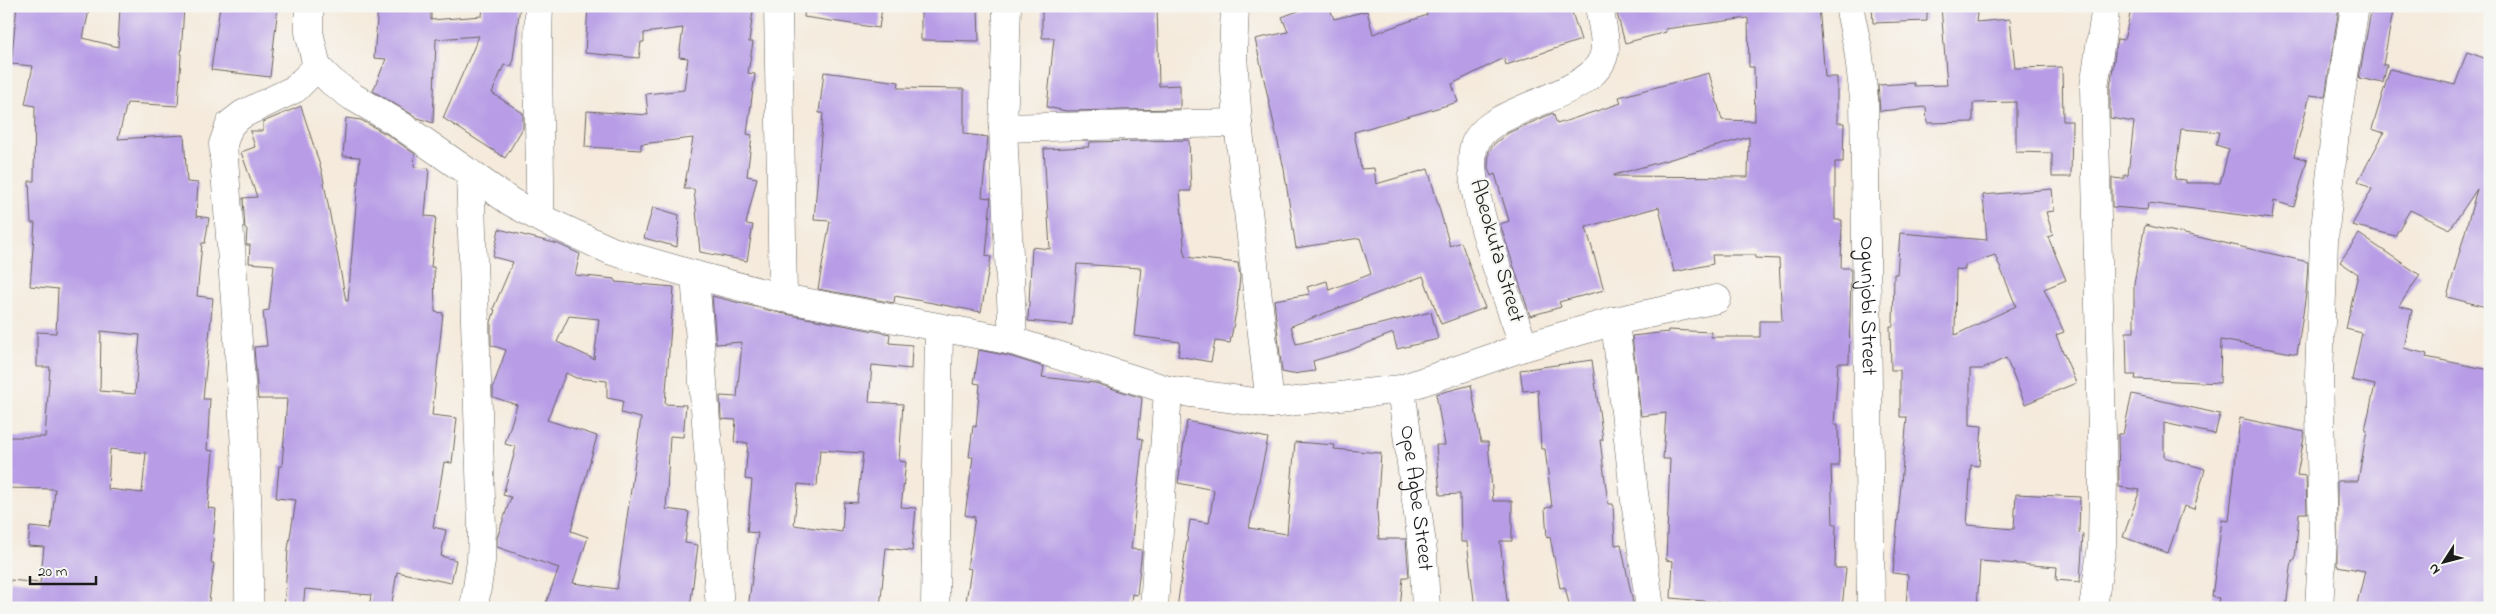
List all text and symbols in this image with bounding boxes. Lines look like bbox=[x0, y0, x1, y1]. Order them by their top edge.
street label: Abeokuta Street bbox=[1460, 175, 1532, 327]
street label: Ogunjobi Street bbox=[1849, 236, 1884, 376]
street label: Ope Agbe Street bbox=[1390, 423, 1440, 572]
north arrow bbox=[2418, 536, 2468, 586]
scale bar bbox=[30, 554, 96, 586]
text: N bbox=[2423, 559, 2446, 579]
text: 20 m bbox=[38, 561, 68, 583]

